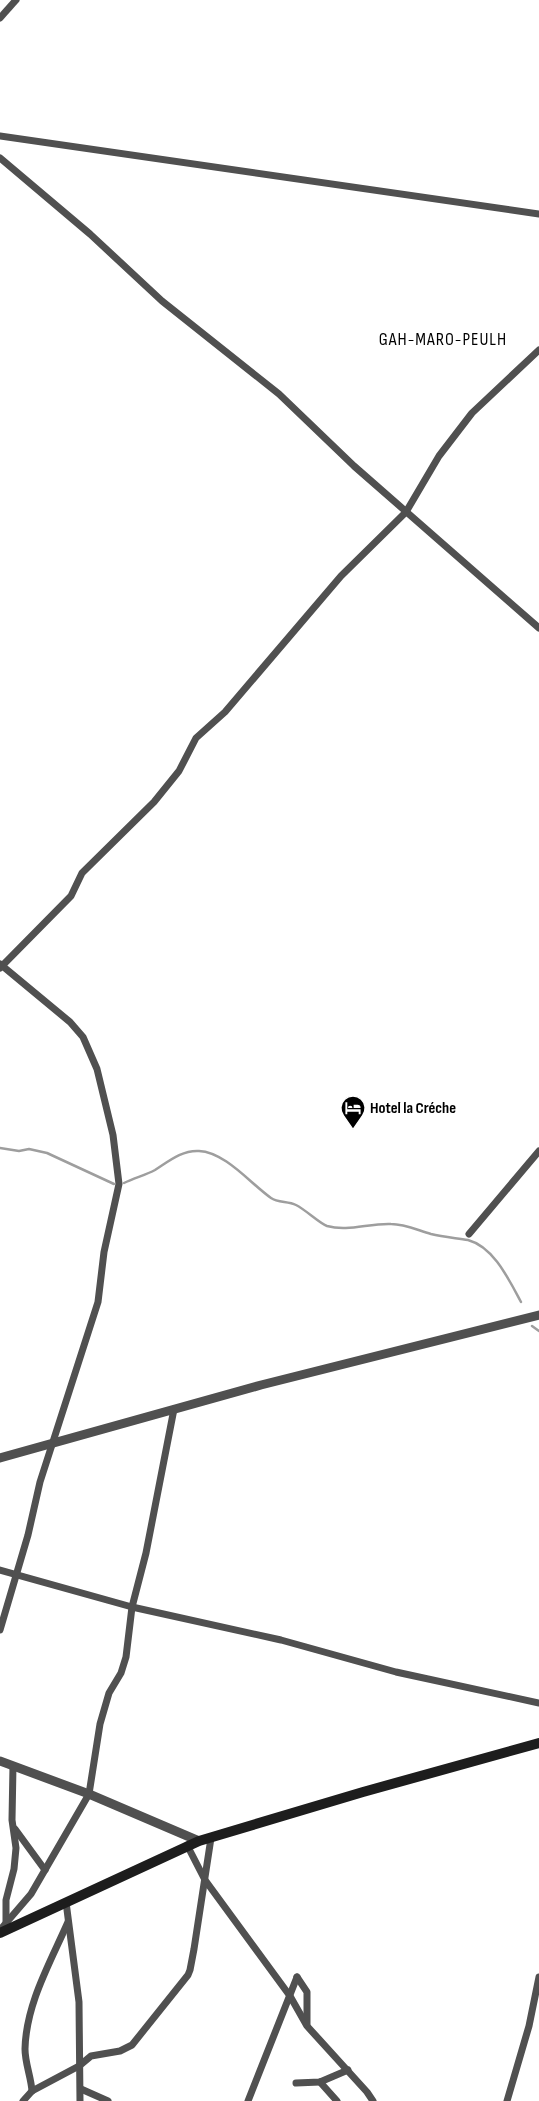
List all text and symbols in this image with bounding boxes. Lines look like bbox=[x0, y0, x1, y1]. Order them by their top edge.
district label: GAH-MARO-PEULH bbox=[379, 329, 507, 350]
hotel icon: Hotel la Créche bbox=[340, 1095, 366, 1129]
place label: Hotel la Créche bbox=[370, 1099, 456, 1118]

